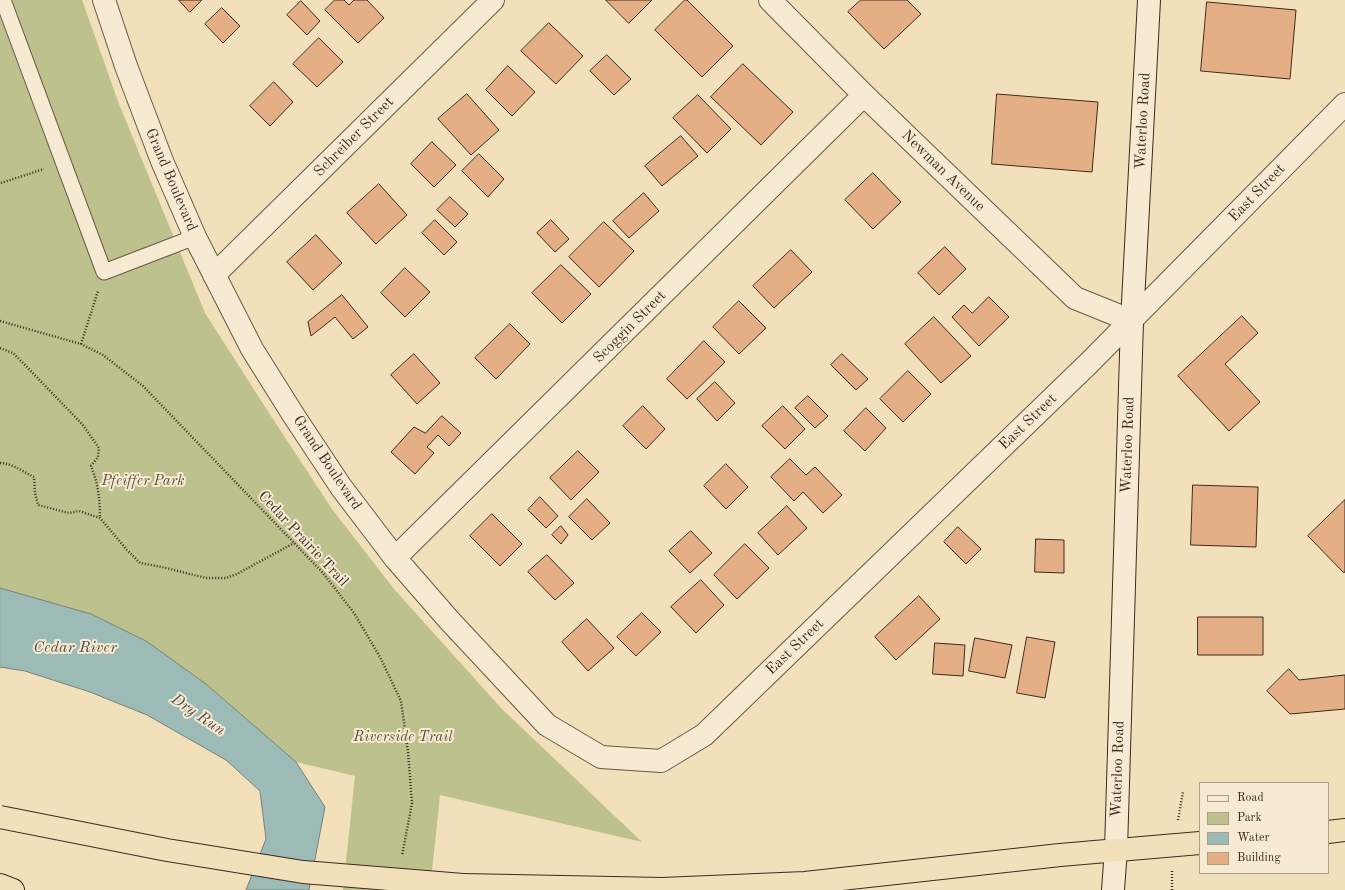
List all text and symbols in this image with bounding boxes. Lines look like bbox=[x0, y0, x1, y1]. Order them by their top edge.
street label: Waterloo Road bbox=[1131, 72, 1155, 170]
street label: Schreiber Street bbox=[310, 93, 398, 181]
street label: Grand Boulevard bbox=[141, 126, 201, 234]
street label: Newman Avenue bbox=[897, 127, 989, 215]
street label: East Street bbox=[1225, 160, 1289, 226]
street label: Scoggin Street bbox=[590, 287, 670, 367]
street label: East Street bbox=[995, 390, 1061, 454]
street label: Waterloo Road bbox=[1117, 396, 1139, 494]
street label: Grand Boulevard bbox=[289, 412, 365, 514]
park label: Pfeiffer Park bbox=[101, 472, 185, 490]
street label: Cedar Prairie Trail bbox=[254, 488, 352, 590]
street label: East Street bbox=[762, 615, 828, 679]
water label: Cedar River bbox=[33, 638, 117, 658]
water label: Dry Run bbox=[167, 690, 229, 740]
street label: Waterloo Road bbox=[1107, 720, 1129, 818]
park label: Riverside Trail bbox=[353, 728, 453, 746]
legend bbox=[1199, 782, 1329, 874]
text: Road bbox=[1237, 792, 1264, 804]
text: Park bbox=[1237, 812, 1262, 824]
text: Water bbox=[1237, 832, 1269, 844]
text: Building bbox=[1237, 852, 1281, 864]

